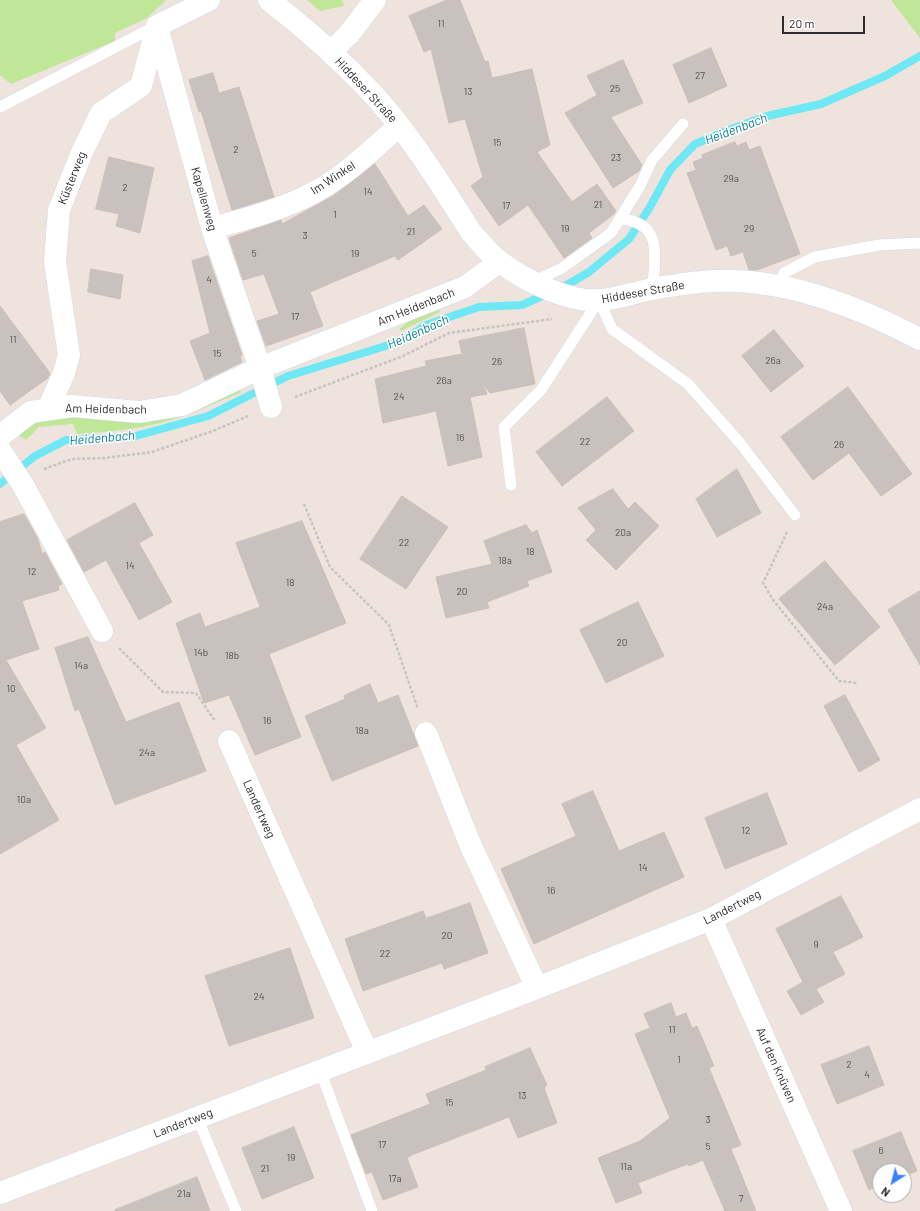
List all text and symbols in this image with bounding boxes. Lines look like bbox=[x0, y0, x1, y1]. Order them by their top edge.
scale bar bbox=[784, 8, 867, 34]
text: 20 m bbox=[789, 16, 815, 30]
house number: 11 bbox=[437, 18, 445, 30]
street label: Hiddeser Straße bbox=[332, 54, 400, 126]
house number: 27 bbox=[695, 70, 705, 82]
house number: 25 bbox=[610, 83, 620, 95]
house number: 13 bbox=[464, 86, 472, 98]
water label: Heidenbach bbox=[703, 110, 769, 148]
house number: 15 bbox=[493, 137, 501, 149]
house number: 2 bbox=[233, 144, 239, 156]
street label: Küsterweg bbox=[55, 149, 89, 207]
house number: 23 bbox=[611, 152, 621, 164]
street label: Im Winkel bbox=[308, 158, 358, 198]
street label: Kapellenweg bbox=[188, 165, 220, 233]
house number: 29a bbox=[723, 173, 739, 185]
house number: 2 bbox=[122, 182, 128, 194]
house number: 14 bbox=[363, 186, 373, 198]
house number: 21 bbox=[594, 199, 602, 211]
house number: 17 bbox=[502, 200, 510, 212]
house number: 1 bbox=[333, 209, 337, 221]
house number: 19 bbox=[561, 223, 569, 235]
house number: 29 bbox=[744, 223, 754, 235]
house number: 21 bbox=[407, 226, 415, 238]
house number: 3 bbox=[302, 230, 308, 242]
house number: 5 bbox=[251, 248, 257, 260]
house number: 19 bbox=[351, 248, 359, 260]
house number: 4 bbox=[206, 274, 212, 286]
street label: Hiddeser Straße bbox=[600, 278, 686, 306]
street label: Am Heidenbach bbox=[375, 285, 457, 329]
house number: 17 bbox=[291, 311, 299, 323]
water label: Heidenbach bbox=[385, 312, 451, 352]
house number: 11 bbox=[9, 334, 17, 346]
house number: 15 bbox=[213, 348, 221, 360]
house number: 26a bbox=[765, 355, 781, 367]
house number: 26 bbox=[492, 356, 502, 368]
house number: 26a bbox=[436, 375, 452, 387]
house number: 24 bbox=[394, 391, 404, 403]
street label: Am Heidenbach bbox=[65, 401, 147, 417]
water label: Heidenbach bbox=[69, 427, 135, 449]
house number: 16 bbox=[456, 432, 464, 444]
house number: 22 bbox=[580, 436, 590, 448]
house number: 26 bbox=[834, 439, 844, 451]
house number: 20a bbox=[615, 527, 631, 539]
house number: 22 bbox=[399, 537, 409, 549]
house number: 18 bbox=[526, 546, 534, 558]
house number: 18a bbox=[498, 555, 512, 567]
house number: 14 bbox=[125, 560, 135, 572]
house number: 12 bbox=[28, 566, 36, 578]
house number: 18 bbox=[286, 577, 294, 589]
house number: 20 bbox=[456, 586, 468, 598]
house number: 24a bbox=[817, 601, 833, 613]
house number: 20 bbox=[616, 637, 628, 649]
house number: 14b bbox=[194, 647, 208, 659]
house number: 18b bbox=[225, 650, 239, 662]
house number: 14a bbox=[74, 660, 88, 672]
house number: 10 bbox=[6, 683, 16, 695]
house number: 16 bbox=[263, 715, 271, 727]
house number: 18a bbox=[355, 725, 369, 737]
house number: 24a bbox=[139, 747, 155, 759]
street label: Landertweg bbox=[240, 778, 278, 840]
house number: 10a bbox=[17, 794, 31, 806]
house number: 12 bbox=[742, 825, 750, 837]
house number: 14 bbox=[638, 862, 648, 874]
house number: 16 bbox=[547, 885, 555, 897]
street label: Landertweg bbox=[701, 886, 763, 928]
house number: 20 bbox=[441, 930, 453, 942]
house number: 9 bbox=[813, 939, 819, 951]
house number: 22 bbox=[380, 948, 390, 960]
house number: 24 bbox=[254, 991, 264, 1003]
house number: 11 bbox=[668, 1024, 676, 1036]
street label: Auf den Knüven bbox=[753, 1025, 799, 1105]
house number: 1 bbox=[677, 1054, 681, 1066]
house number: 2 bbox=[846, 1059, 852, 1071]
house number: 4 bbox=[864, 1069, 870, 1081]
house number: 13 bbox=[518, 1090, 526, 1102]
house number: 15 bbox=[445, 1097, 453, 1109]
street label: Landertweg bbox=[151, 1105, 215, 1141]
house number: 3 bbox=[705, 1114, 711, 1126]
house number: 17 bbox=[378, 1139, 386, 1151]
house number: 5 bbox=[705, 1141, 711, 1153]
house number: 6 bbox=[878, 1145, 884, 1157]
house number: 19 bbox=[287, 1152, 295, 1164]
house number: 11a bbox=[620, 1161, 632, 1173]
house number: 21 bbox=[261, 1163, 269, 1175]
north arrow bbox=[872, 1163, 912, 1203]
house number: 17a bbox=[388, 1173, 402, 1185]
text: N bbox=[878, 1185, 892, 1200]
house number: 21a bbox=[177, 1188, 191, 1200]
house number: 7 bbox=[739, 1193, 743, 1205]

